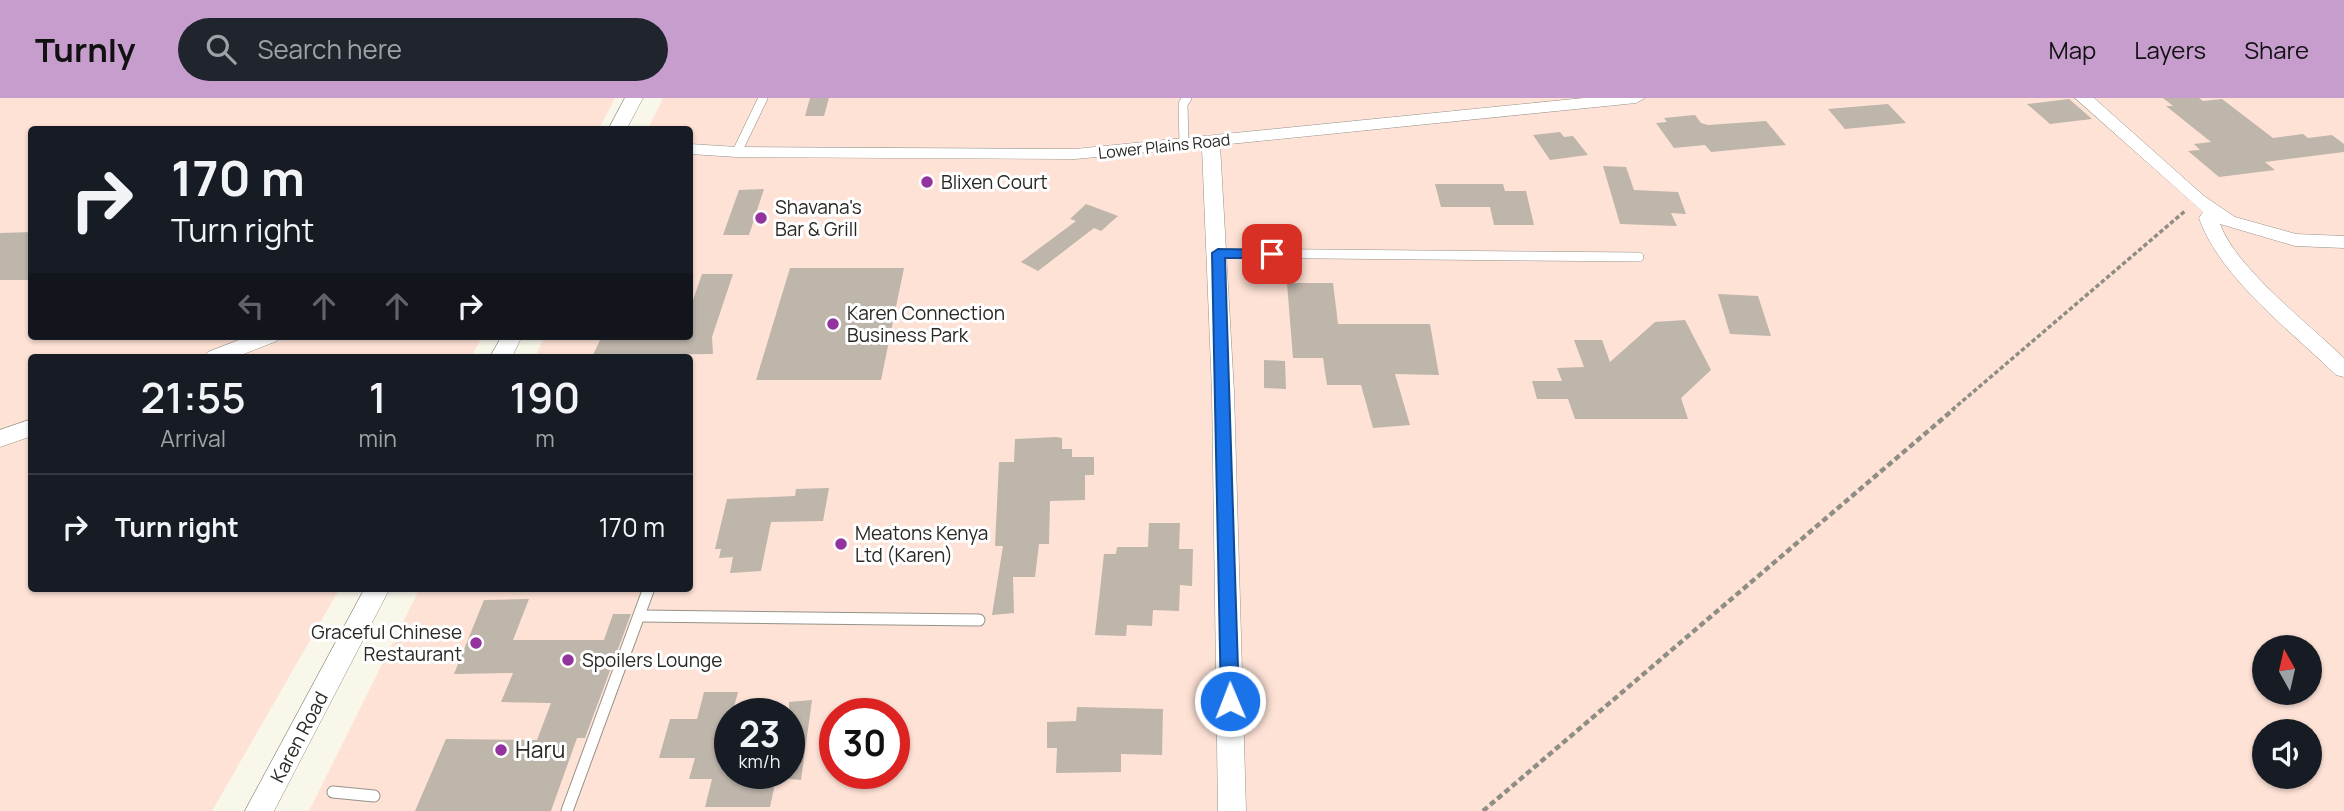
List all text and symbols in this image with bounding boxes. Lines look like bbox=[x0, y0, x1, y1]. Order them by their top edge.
search box bbox=[178, 18, 668, 81]
text: Turnly bbox=[35, 27, 136, 72]
icon: search bbox=[202, 30, 240, 68]
text: Search here bbox=[258, 31, 402, 67]
text: Map bbox=[2049, 33, 2096, 66]
text: Layers bbox=[2134, 33, 2206, 66]
text: Share bbox=[2244, 33, 2309, 66]
street label: Lower Plains Road bbox=[1097, 128, 1231, 164]
text: 170 m bbox=[171, 144, 305, 211]
icon: right bbox=[56, 154, 147, 245]
place label: Blixen Court bbox=[941, 169, 1048, 195]
marker: Blixen Court bbox=[919, 174, 935, 190]
place label: Shavana's Bar & Grill bbox=[775, 194, 862, 242]
text: Turn right bbox=[171, 208, 314, 252]
marker: Shavana's Bar & Grill bbox=[753, 210, 769, 226]
pin bbox=[1242, 224, 1302, 284]
icon: arrive bbox=[1253, 235, 1291, 273]
icon: left bbox=[232, 287, 270, 325]
icon: ahead bbox=[305, 287, 343, 325]
icon: ahead bbox=[378, 287, 416, 325]
icon: right bbox=[451, 287, 489, 325]
place label: Karen Connection Business Park bbox=[847, 300, 1005, 348]
marker: Karen Connection Business Park bbox=[825, 316, 841, 332]
text: 21:55 bbox=[141, 368, 246, 426]
text: 1 bbox=[369, 368, 387, 426]
text: 190 bbox=[510, 368, 580, 426]
text: Arrival bbox=[160, 422, 226, 454]
text: min bbox=[358, 422, 397, 454]
text: m bbox=[535, 422, 555, 454]
icon: right bbox=[56, 508, 94, 546]
text: Turn right bbox=[115, 509, 239, 545]
text: 170 m bbox=[599, 509, 665, 545]
place label: Meatons Kenya Ltd (Karen) bbox=[855, 520, 988, 568]
marker: Meatons Kenya Ltd (Karen) bbox=[833, 536, 849, 552]
place label: Graceful Chinese Restaurant bbox=[311, 619, 462, 667]
marker: Graceful Chinese Restaurant bbox=[468, 635, 484, 651]
north arrow bbox=[2252, 635, 2322, 705]
map controls bbox=[2252, 635, 2322, 789]
place label: Spoilers Lounge bbox=[582, 647, 722, 673]
marker: Spoilers Lounge bbox=[560, 652, 576, 668]
position arrow bbox=[1193, 664, 1267, 738]
street label: Karen Road bbox=[264, 687, 334, 787]
speed limit sign: 30 bbox=[819, 698, 910, 789]
text: 23 bbox=[739, 710, 780, 758]
button: sound bbox=[2252, 719, 2322, 789]
place label: Haru bbox=[515, 733, 565, 765]
marker: Haru bbox=[493, 742, 509, 758]
text: km/h bbox=[739, 749, 780, 773]

